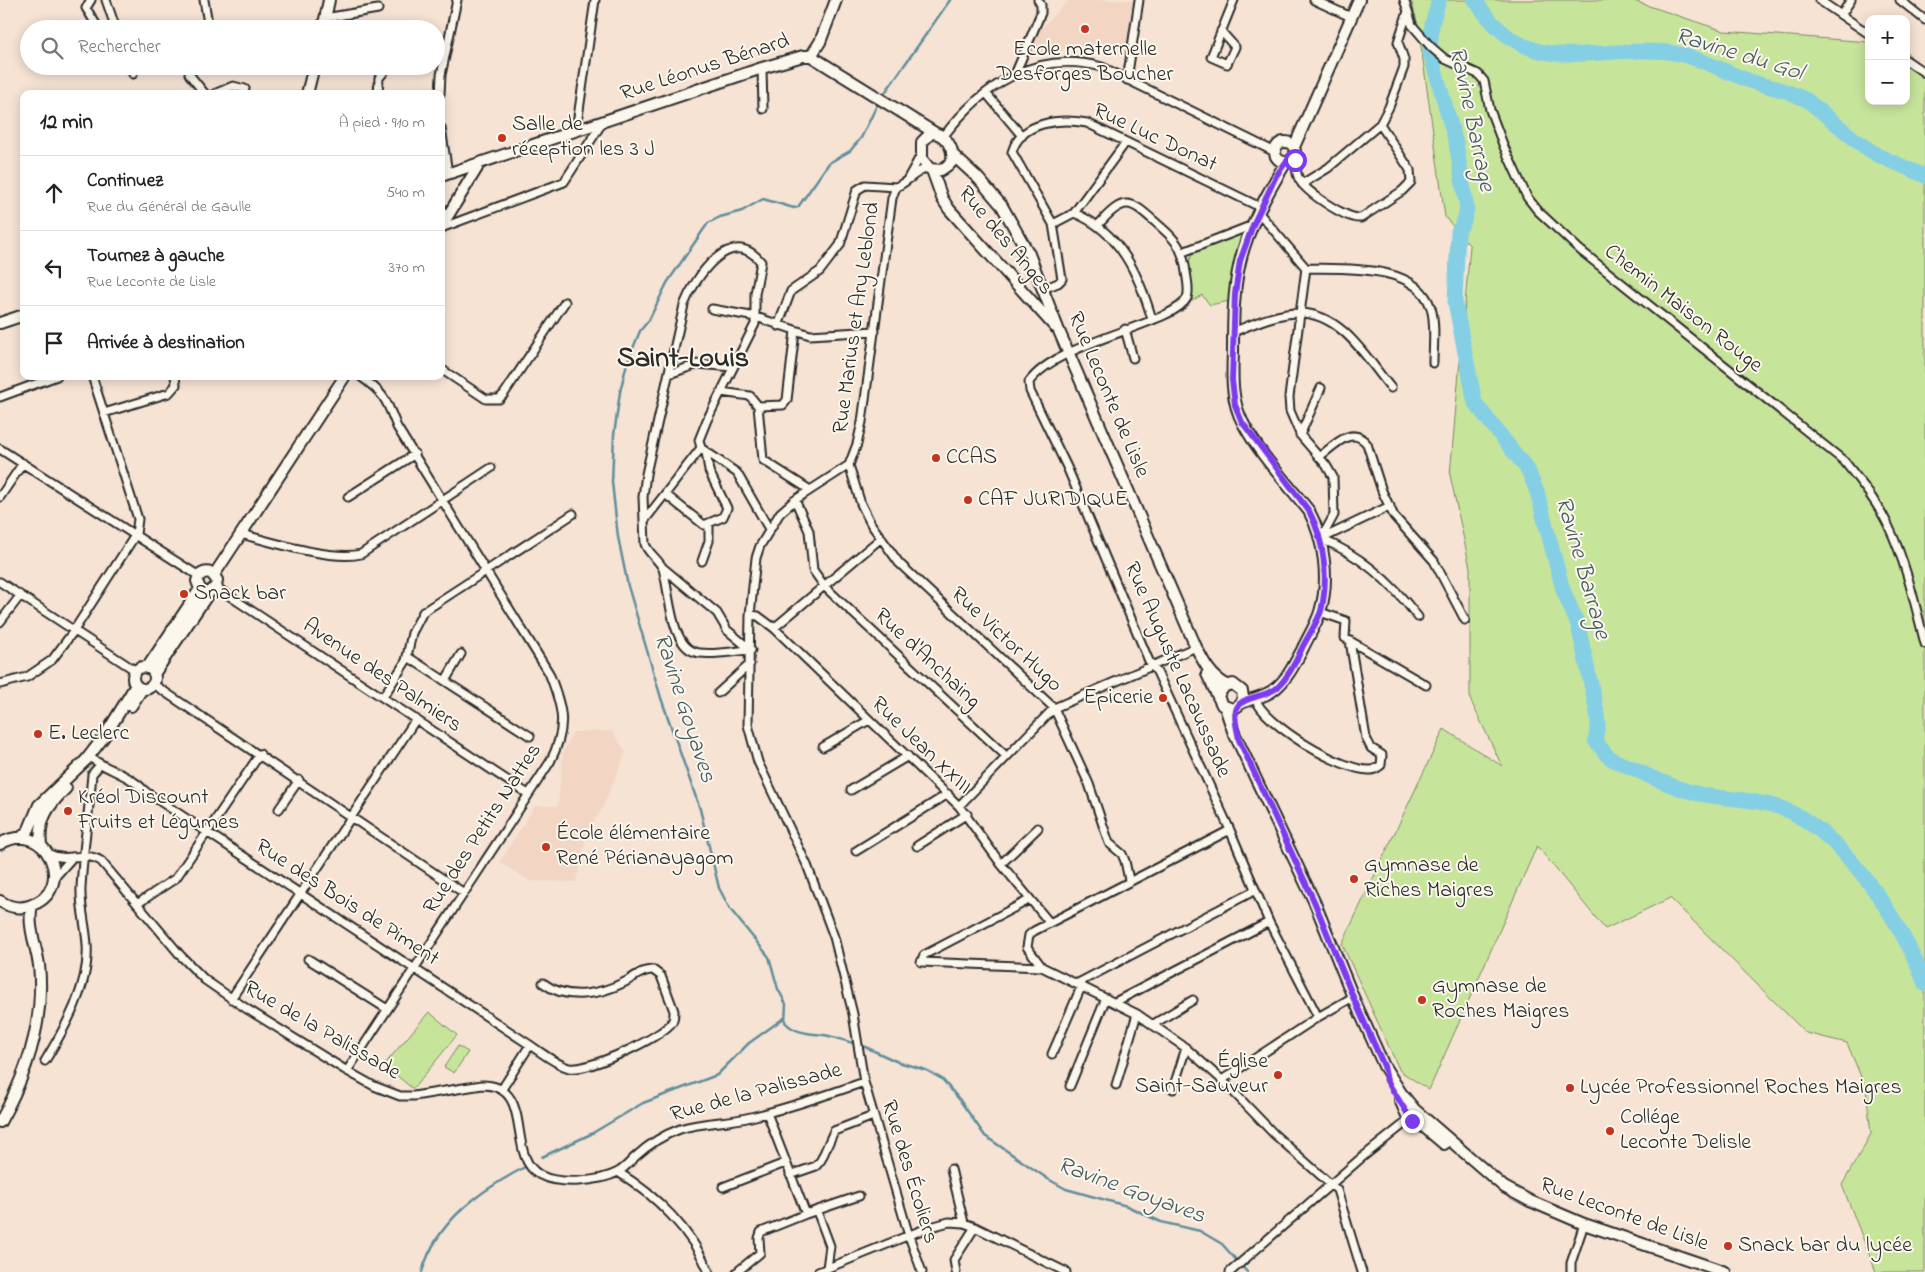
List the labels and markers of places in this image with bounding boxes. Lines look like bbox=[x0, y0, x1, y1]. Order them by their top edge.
marker: Ecole maternelle Desforges Boucher bbox=[1079, 23, 1091, 35]
place label: Ecole maternelle Desforges Boucher bbox=[996, 34, 1173, 92]
place label: Salle de réception les 3 J bbox=[512, 109, 655, 166]
marker: Salle de réception les 3 J bbox=[496, 132, 508, 144]
place label: CCAS bbox=[946, 442, 997, 474]
marker: CCAS bbox=[930, 452, 942, 464]
place label: CAF JURIDIQUE bbox=[978, 484, 1128, 516]
marker: CAF JURIDIQUE bbox=[962, 494, 974, 506]
place label: Snack bar bbox=[194, 578, 286, 610]
marker: Snack bar bbox=[178, 588, 190, 600]
place label: Epicerie bbox=[1083, 682, 1153, 714]
marker: Epicerie bbox=[1157, 692, 1169, 704]
place label: E. Leclerc bbox=[48, 718, 129, 750]
marker: E. Leclerc bbox=[32, 728, 44, 740]
place label: Kréol Discount Fruits et Légumes bbox=[77, 782, 239, 840]
marker: Kréol Discount Fruits et Légumes bbox=[62, 805, 74, 817]
place label: École élémentaire René Périanayagom bbox=[556, 818, 733, 876]
marker: École élémentaire René Périanayagom bbox=[540, 841, 552, 853]
place label: Gymnase de Riches Maigres bbox=[1364, 850, 1494, 908]
marker: Gymnase de Riches Maigres bbox=[1348, 873, 1360, 885]
place label: Gymnase de Roches Maigres bbox=[1432, 971, 1569, 1029]
marker: Gymnase de Roches Maigres bbox=[1416, 994, 1428, 1006]
place label: Église Saint-Sauveur bbox=[1135, 1046, 1268, 1103]
marker: Église Saint-Sauveur bbox=[1272, 1069, 1284, 1081]
place label: Lycée Professionnel Roches Maigres bbox=[1580, 1072, 1902, 1105]
marker: Lycée Professionnel Roches Maigres bbox=[1564, 1082, 1576, 1094]
place label: Collége Leconte Delisle bbox=[1620, 1102, 1751, 1159]
marker: Collége Leconte Delisle bbox=[1604, 1125, 1616, 1137]
place label: Snack bar du lycée bbox=[1738, 1230, 1912, 1263]
marker: Snack bar du lycée bbox=[1722, 1240, 1734, 1252]

